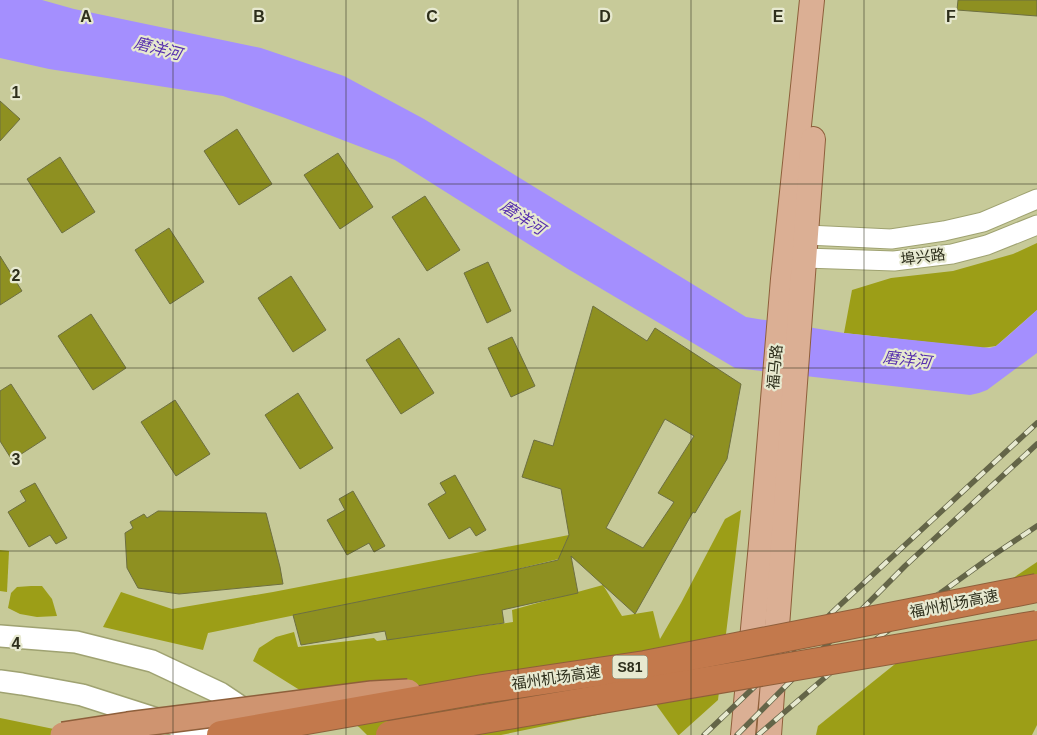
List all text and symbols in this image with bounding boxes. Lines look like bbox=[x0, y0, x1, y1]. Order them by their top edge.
text: A bbox=[80, 8, 92, 25]
text: B bbox=[253, 8, 265, 25]
text: C bbox=[426, 8, 438, 25]
text: D bbox=[599, 8, 611, 25]
text: E bbox=[773, 8, 784, 25]
text: F bbox=[946, 8, 956, 25]
water label: 磨洋河 bbox=[132, 34, 186, 64]
text: 1 bbox=[12, 84, 21, 101]
water label: 磨洋河 bbox=[498, 197, 550, 239]
street label: 埠兴路 bbox=[900, 245, 946, 268]
text: 2 bbox=[12, 267, 21, 284]
street label: 福马路 bbox=[764, 344, 785, 390]
water label: 磨洋河 bbox=[882, 348, 935, 371]
text: 3 bbox=[12, 451, 21, 468]
street label: 福州机场高速 bbox=[908, 587, 1000, 620]
text: 4 bbox=[12, 635, 21, 652]
road number: S81 bbox=[612, 656, 648, 679]
street label: 福州机场高速 bbox=[510, 663, 602, 692]

